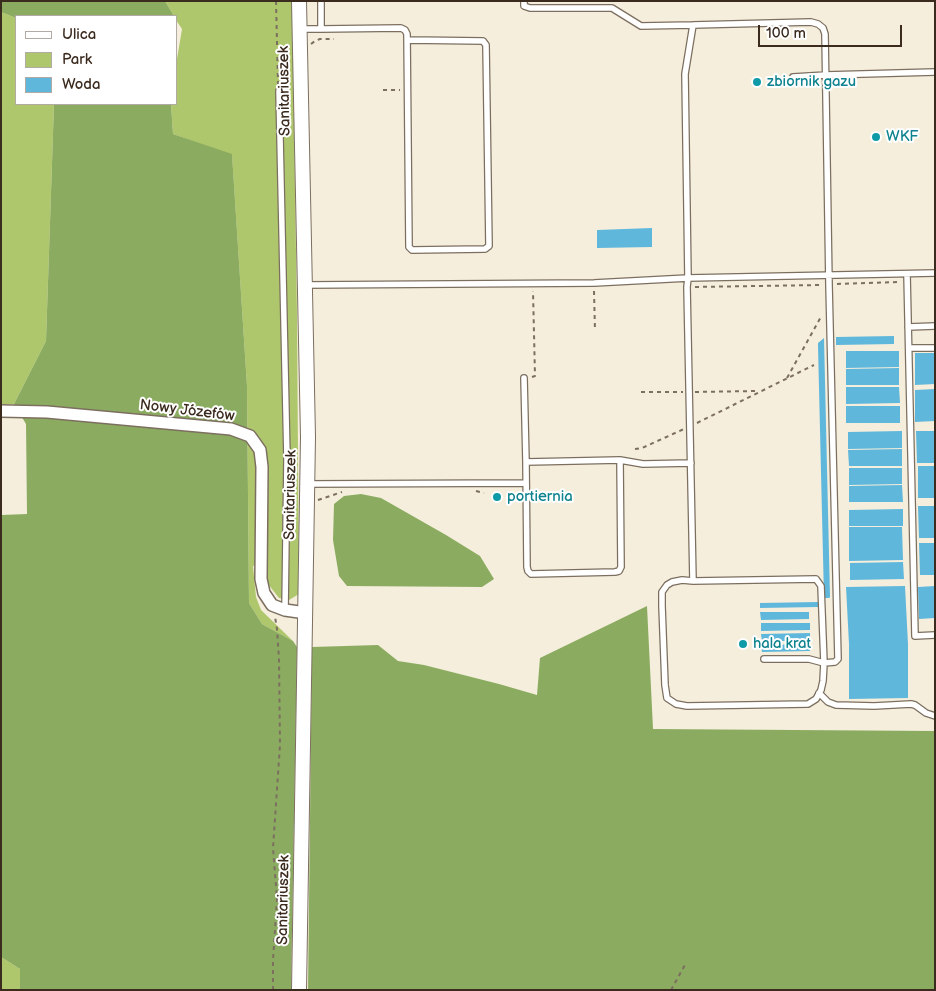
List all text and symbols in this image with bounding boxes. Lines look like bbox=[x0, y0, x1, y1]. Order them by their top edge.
legend bbox=[15, 15, 178, 105]
scale bar bbox=[761, 15, 905, 47]
text: 100 m bbox=[766, 24, 806, 43]
text: Ulica bbox=[62, 25, 96, 44]
street label: Sanitariuszek bbox=[275, 46, 295, 136]
text: Park bbox=[62, 50, 92, 69]
place label: zbiornik gazu bbox=[767, 73, 856, 91]
text: Woda bbox=[62, 75, 100, 94]
marker: zbiornik gazu bbox=[751, 76, 763, 88]
place label: WKF bbox=[886, 128, 918, 146]
marker: WKF bbox=[870, 131, 882, 143]
street label: Nowy Józefów bbox=[139, 396, 235, 426]
street label: Sanitariuszek bbox=[281, 450, 301, 540]
place label: portiernia bbox=[507, 488, 573, 506]
marker: portiernia bbox=[491, 491, 503, 503]
place label: hala krat bbox=[753, 635, 811, 653]
marker: hala krat bbox=[737, 638, 749, 650]
street label: Sanitariuszek bbox=[274, 855, 294, 945]

